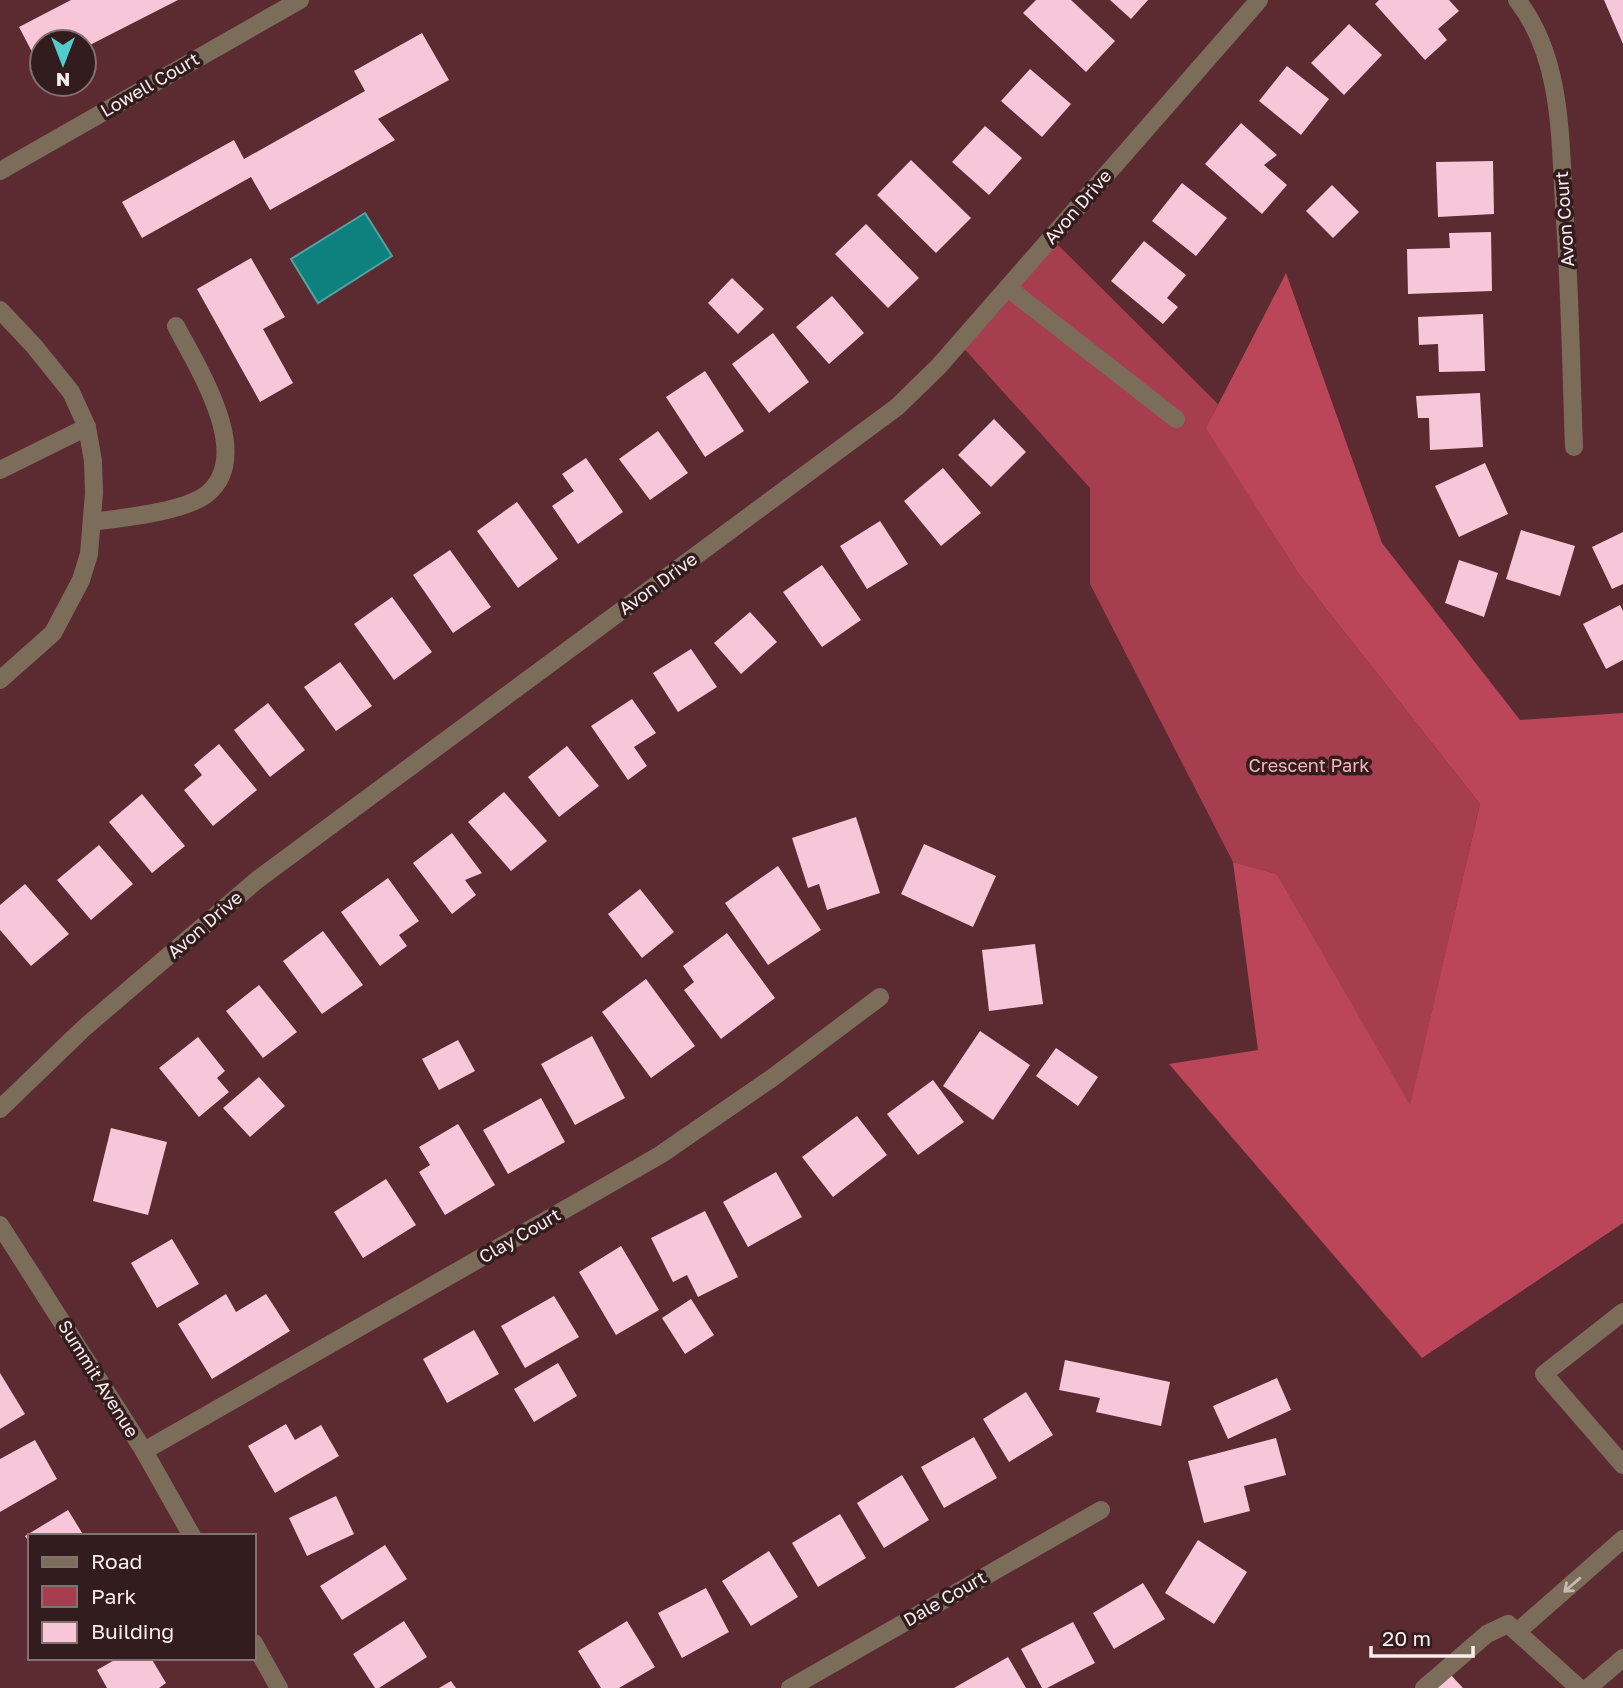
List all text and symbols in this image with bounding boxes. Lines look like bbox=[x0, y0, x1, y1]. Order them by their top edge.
north arrow bbox=[28, 28, 98, 98]
street label: Lowell Court bbox=[96, 47, 203, 121]
text: N bbox=[56, 69, 70, 92]
street label: Avon Drive bbox=[1039, 165, 1116, 248]
street label: Avon Court bbox=[1550, 171, 1578, 268]
street label: Avon Drive bbox=[614, 547, 701, 619]
park label: Crescent Park bbox=[1249, 754, 1369, 776]
street label: Avon Drive bbox=[163, 886, 246, 963]
street label: Clay Court bbox=[475, 1203, 564, 1267]
street label: Summit Avenue bbox=[54, 1316, 144, 1441]
legend bbox=[28, 1534, 256, 1660]
text: Road bbox=[91, 1548, 142, 1574]
street label: Dale Court bbox=[899, 1566, 990, 1631]
one-way arrow bbox=[1564, 1576, 1581, 1593]
text: Park bbox=[91, 1583, 137, 1609]
scale bar bbox=[1371, 1614, 1472, 1658]
text: Building bbox=[91, 1618, 174, 1644]
text: 20 m bbox=[1382, 1625, 1431, 1651]

